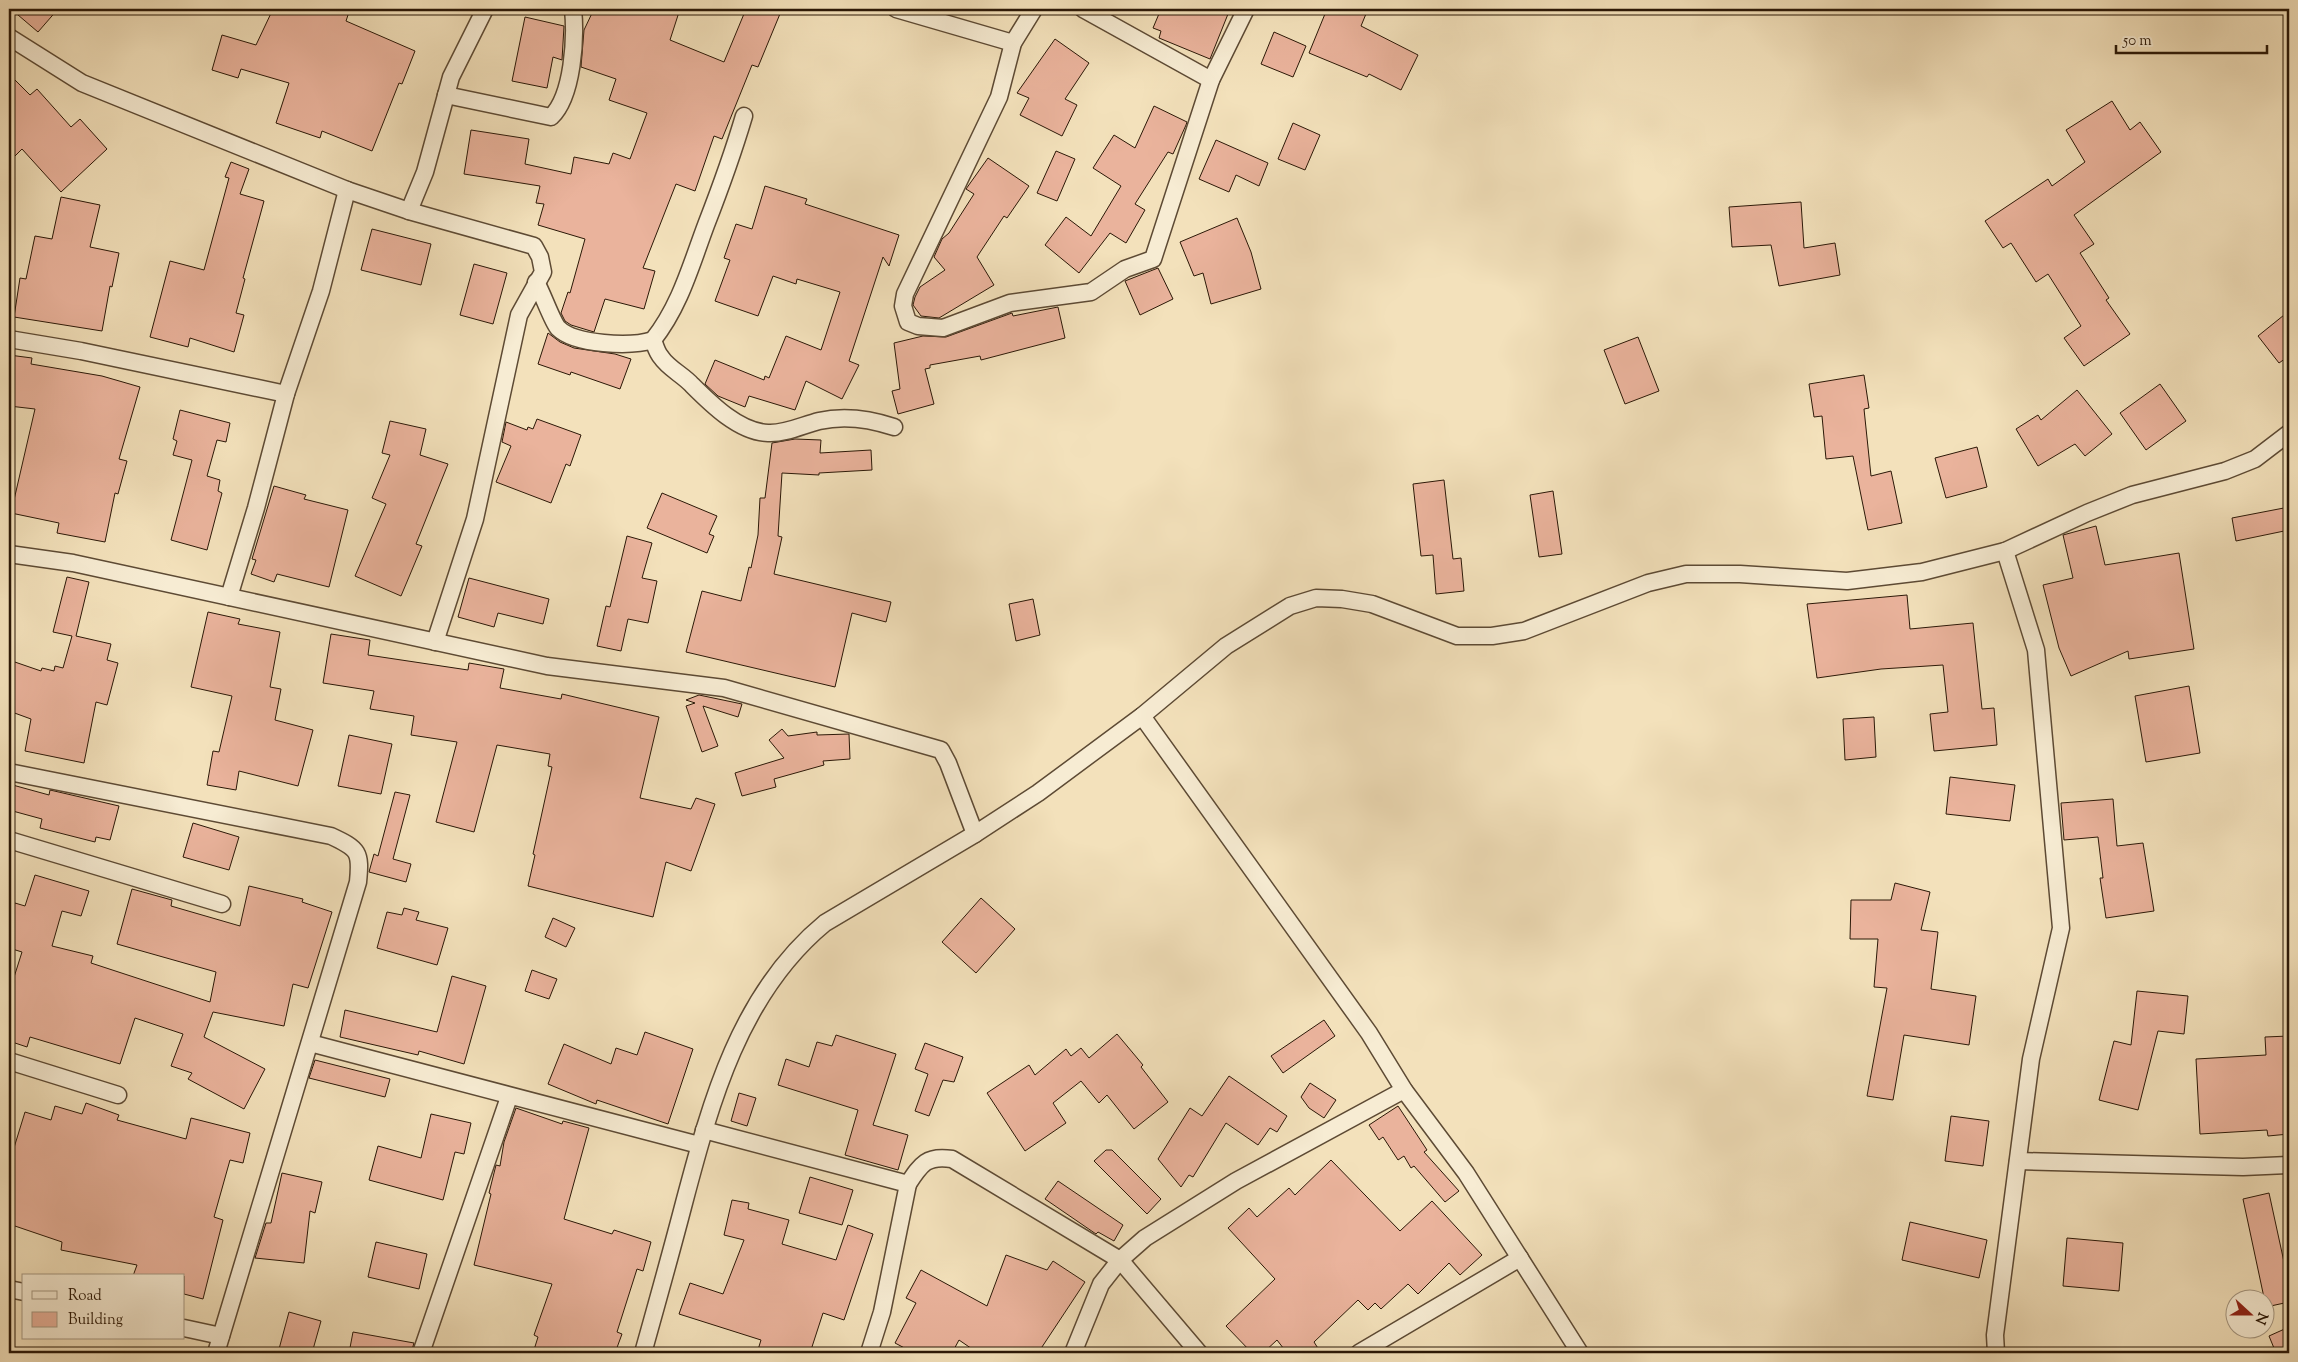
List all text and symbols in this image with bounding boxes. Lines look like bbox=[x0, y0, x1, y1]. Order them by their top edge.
scale bar bbox=[2116, 22, 2267, 54]
text: 50 m bbox=[2122, 31, 2152, 52]
legend bbox=[22, 1274, 185, 1340]
text: Road bbox=[68, 1286, 102, 1307]
north arrow bbox=[2226, 1290, 2276, 1340]
text: N bbox=[2249, 1309, 2272, 1327]
text: Building bbox=[68, 1310, 123, 1331]

